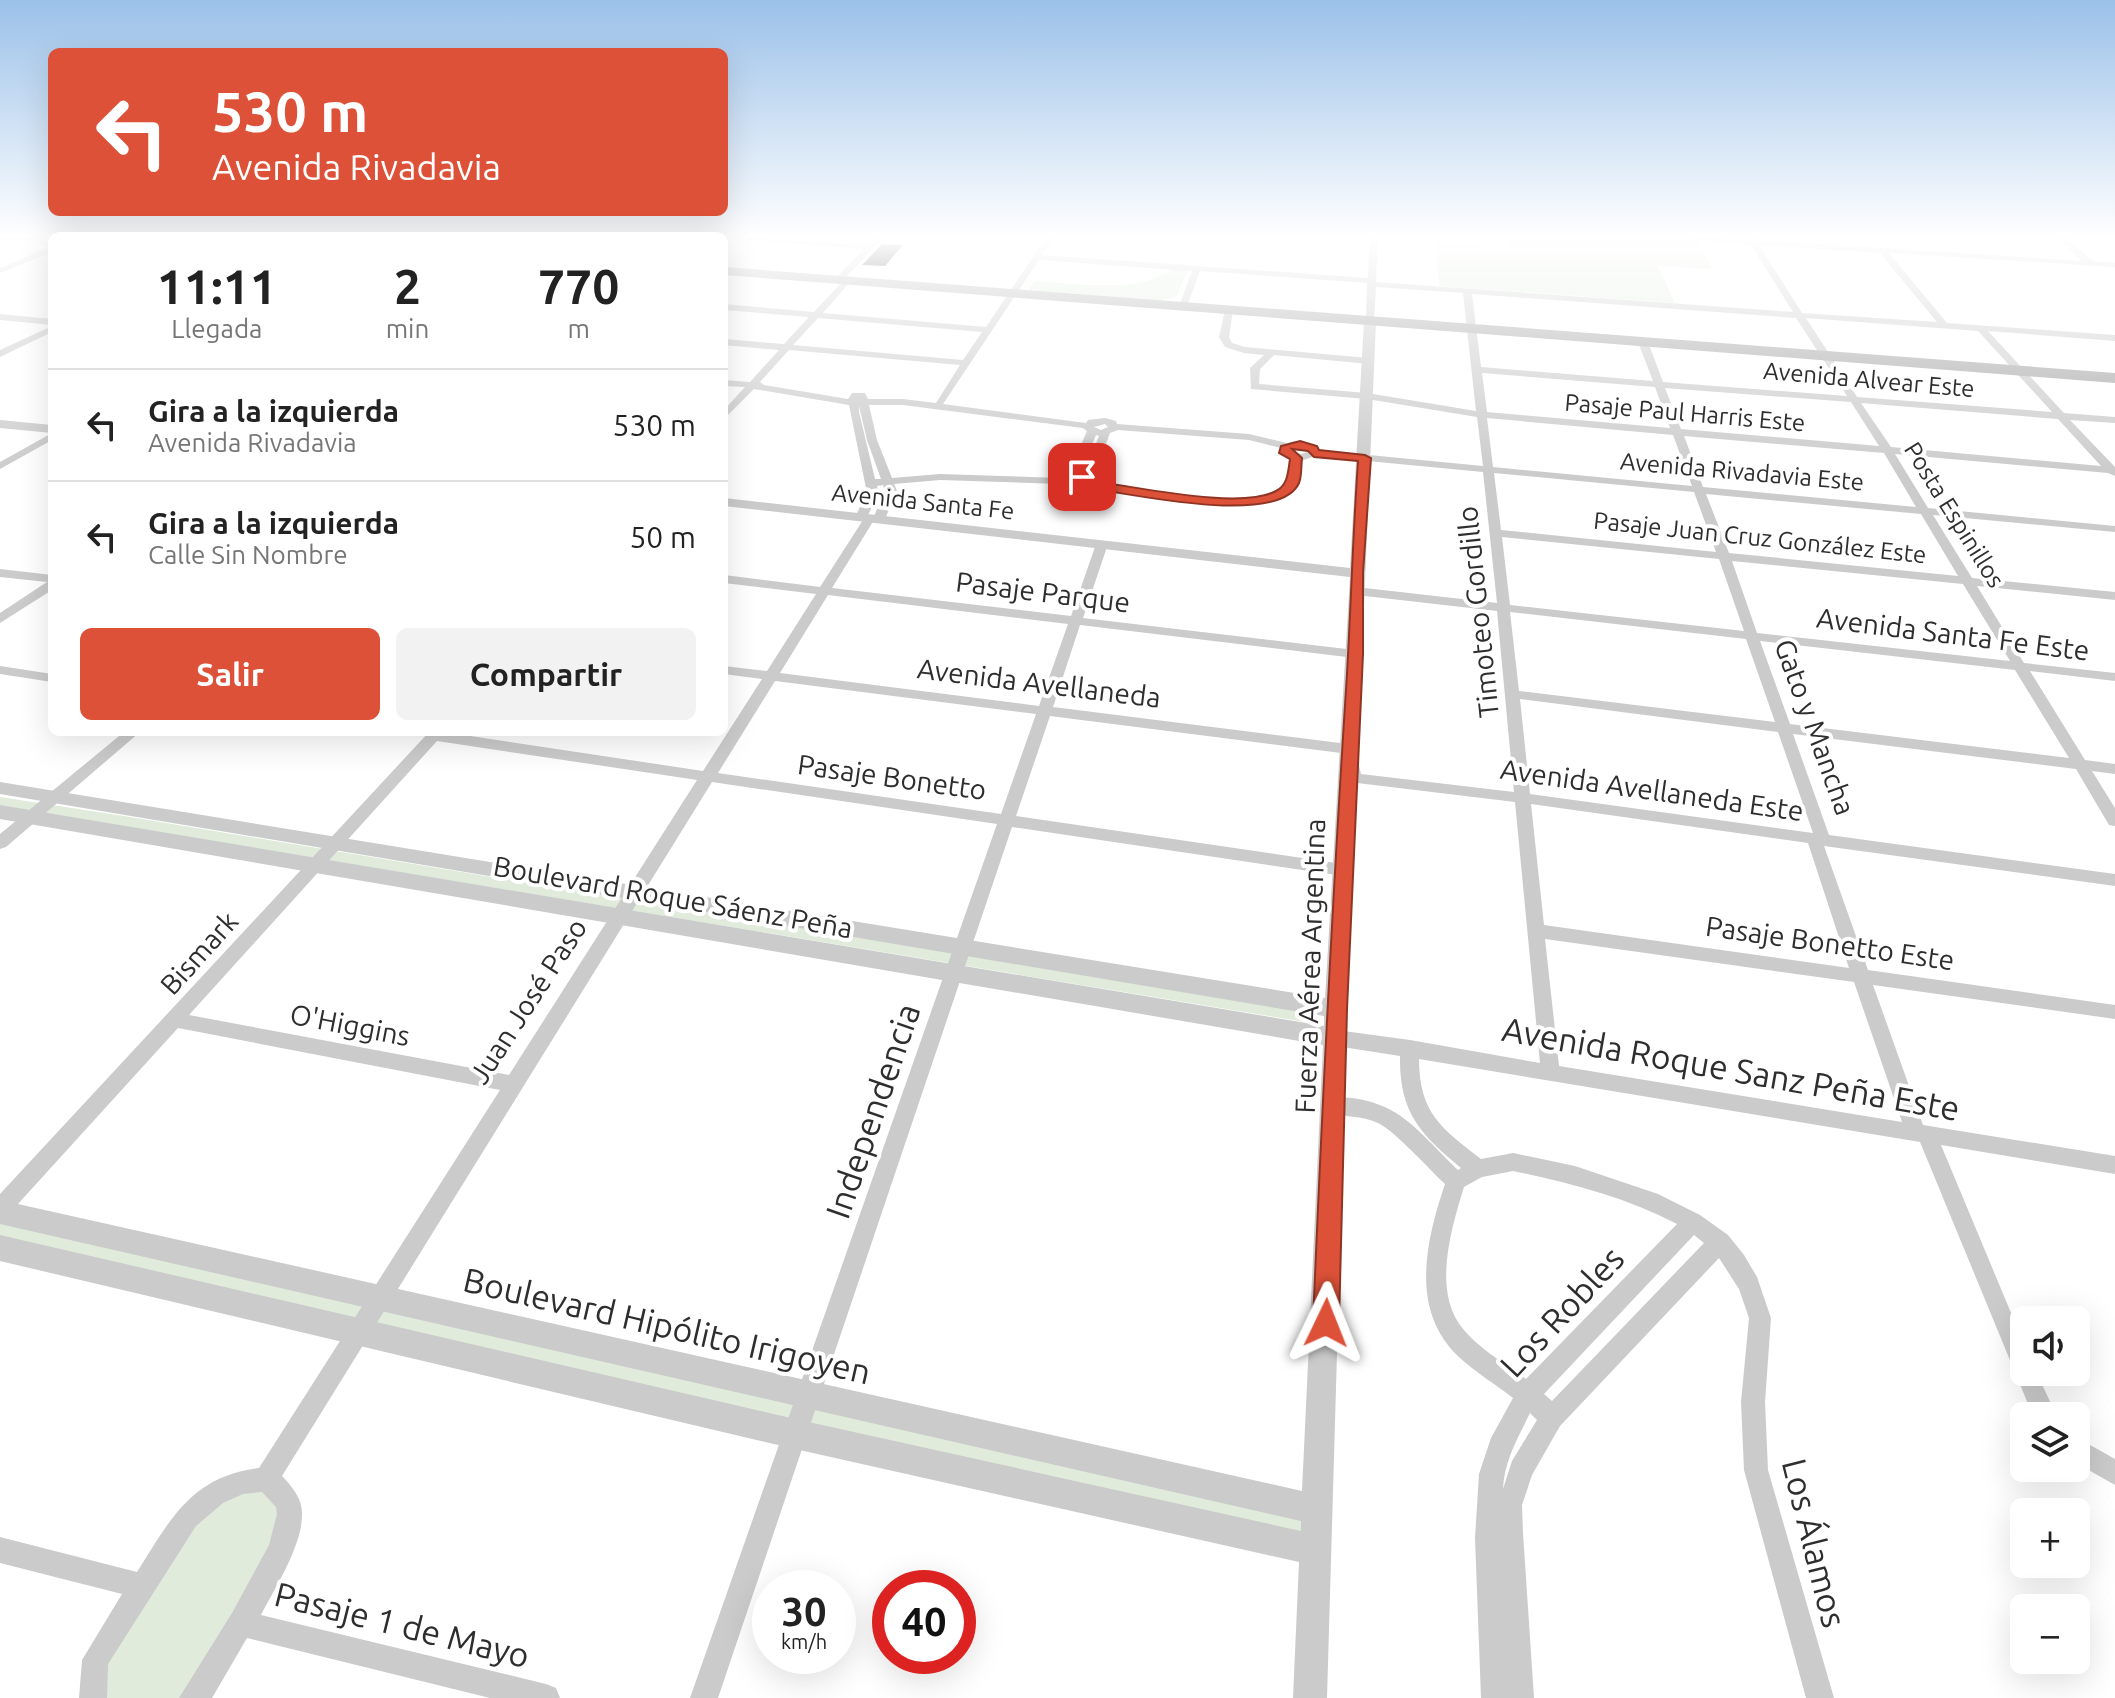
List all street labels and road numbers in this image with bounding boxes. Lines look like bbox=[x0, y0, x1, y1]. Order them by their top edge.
street label: Avenida Alvear Este bbox=[1762, 357, 1976, 402]
street label: Pasaje Paul Harris Este bbox=[1564, 389, 1806, 436]
street label: Posta Espinillos bbox=[1899, 437, 2010, 592]
street label: Avenida Rivadavia Este bbox=[1619, 447, 1865, 496]
street label: Avenida Santa Fe bbox=[830, 478, 1016, 525]
street label: Timoteo Gordillo bbox=[1451, 505, 1504, 719]
street label: Pasaje Juan Cruz González Este bbox=[1592, 507, 1928, 568]
street label: Pasaje Parque bbox=[954, 565, 1132, 618]
street label: Avenida Santa Fe Este bbox=[1815, 601, 2091, 666]
street label: Gato y Mancha bbox=[1769, 635, 1862, 819]
street label: Avenida Avellaneda bbox=[916, 652, 1163, 713]
street label: Pasaje Bonetto bbox=[796, 748, 988, 805]
street label: Avenida Avellaneda Este bbox=[1499, 753, 1806, 826]
street label: Fuerza Aérea Argentina bbox=[1289, 818, 1330, 1114]
street label: Boulevard Roque Sáenz Peña bbox=[491, 850, 855, 943]
street label: Bismark bbox=[154, 905, 244, 1000]
street label: Pasaje Bonetto Este bbox=[1704, 910, 1956, 975]
street label: Juan José Paso bbox=[463, 913, 592, 1089]
street label: O'Higgins bbox=[287, 998, 413, 1051]
street label: Independencia bbox=[818, 998, 927, 1223]
street label: Avenida Roque Sanz Peña Este bbox=[1499, 1009, 1963, 1127]
street label: Los Robles bbox=[1492, 1239, 1631, 1384]
street label: Boulevard Hipólito Irigoyen bbox=[460, 1260, 875, 1390]
street label: Los Álamos bbox=[1776, 1454, 1855, 1631]
street label: Pasaje 1 de Mayo bbox=[271, 1574, 534, 1674]

